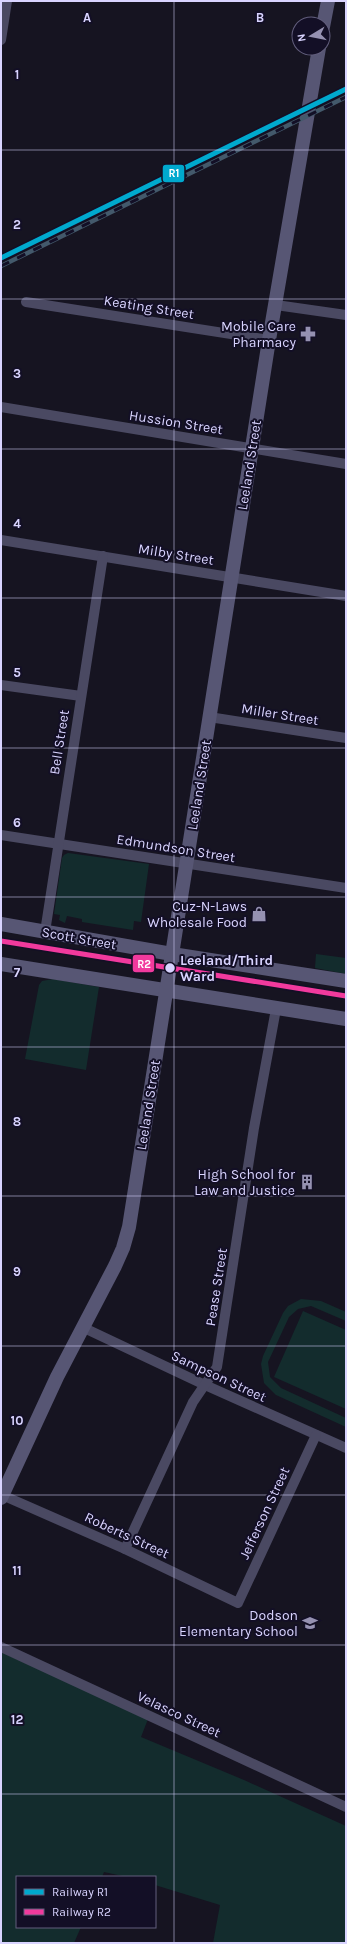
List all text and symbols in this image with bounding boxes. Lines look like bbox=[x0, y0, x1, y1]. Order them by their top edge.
text: A bbox=[83, 10, 91, 25]
text: B bbox=[256, 10, 264, 25]
north arrow bbox=[291, 16, 331, 56]
text: N bbox=[295, 33, 309, 43]
text: 1 bbox=[15, 67, 19, 82]
line badge: R1 bbox=[162, 164, 185, 183]
text: R1 bbox=[168, 167, 180, 180]
text: 2 bbox=[13, 217, 21, 232]
street label: Keating Street bbox=[103, 292, 195, 323]
place label: Mobile Care Pharmacy bbox=[221, 318, 296, 351]
pharmacy icon: Mobile Care Pharmacy bbox=[299, 325, 317, 343]
text: 3 bbox=[13, 366, 21, 381]
street label: Hussion Street bbox=[128, 407, 224, 438]
street label: Leeland Street bbox=[234, 419, 265, 511]
text: 4 bbox=[13, 516, 21, 531]
street label: Milby Street bbox=[137, 540, 215, 569]
text: 5 bbox=[13, 665, 21, 680]
street label: Miller Street bbox=[240, 700, 320, 729]
street label: Bell Street bbox=[46, 708, 73, 776]
street label: Leeland Street bbox=[184, 739, 215, 831]
text: 6 bbox=[13, 815, 21, 830]
street label: Edmundson Street bbox=[115, 831, 236, 866]
place label: Cuz-N-Laws Wholesale Food bbox=[147, 898, 247, 931]
shop icon: Cuz-N-Laws Wholesale Food bbox=[250, 905, 268, 923]
street label: Scott Street bbox=[40, 924, 118, 953]
place label: Leeland/Third Ward bbox=[180, 952, 273, 985]
line badge: R2 bbox=[132, 954, 155, 973]
text: R2 bbox=[137, 958, 151, 971]
marker: Leeland/Third Ward bbox=[163, 961, 177, 975]
text: 7 bbox=[14, 965, 21, 980]
street label: Leeland Street bbox=[133, 1059, 164, 1151]
text: 8 bbox=[13, 1114, 21, 1129]
place label: High School for Law and Justice bbox=[194, 1166, 296, 1199]
building icon: High School for Law and Justice bbox=[298, 1173, 316, 1191]
street label: Pease Street bbox=[202, 1247, 231, 1327]
text: 9 bbox=[13, 1264, 21, 1279]
street label: Sampson Street bbox=[169, 1347, 269, 1406]
text: 10 bbox=[11, 1413, 23, 1428]
street label: Jefferson Street bbox=[236, 1464, 293, 1562]
street label: Roberts Street bbox=[82, 1508, 172, 1562]
text: 11 bbox=[12, 1563, 22, 1578]
place label: Dodson Elementary School bbox=[179, 1607, 298, 1640]
school or university icon: Dodson Elementary School bbox=[301, 1614, 319, 1632]
street label: Velasco Street bbox=[134, 1688, 223, 1741]
text: 12 bbox=[11, 1712, 23, 1727]
legend bbox=[16, 1876, 156, 1928]
text: Railway R1 bbox=[52, 1885, 108, 1899]
text: Railway R2 bbox=[52, 1905, 111, 1919]

